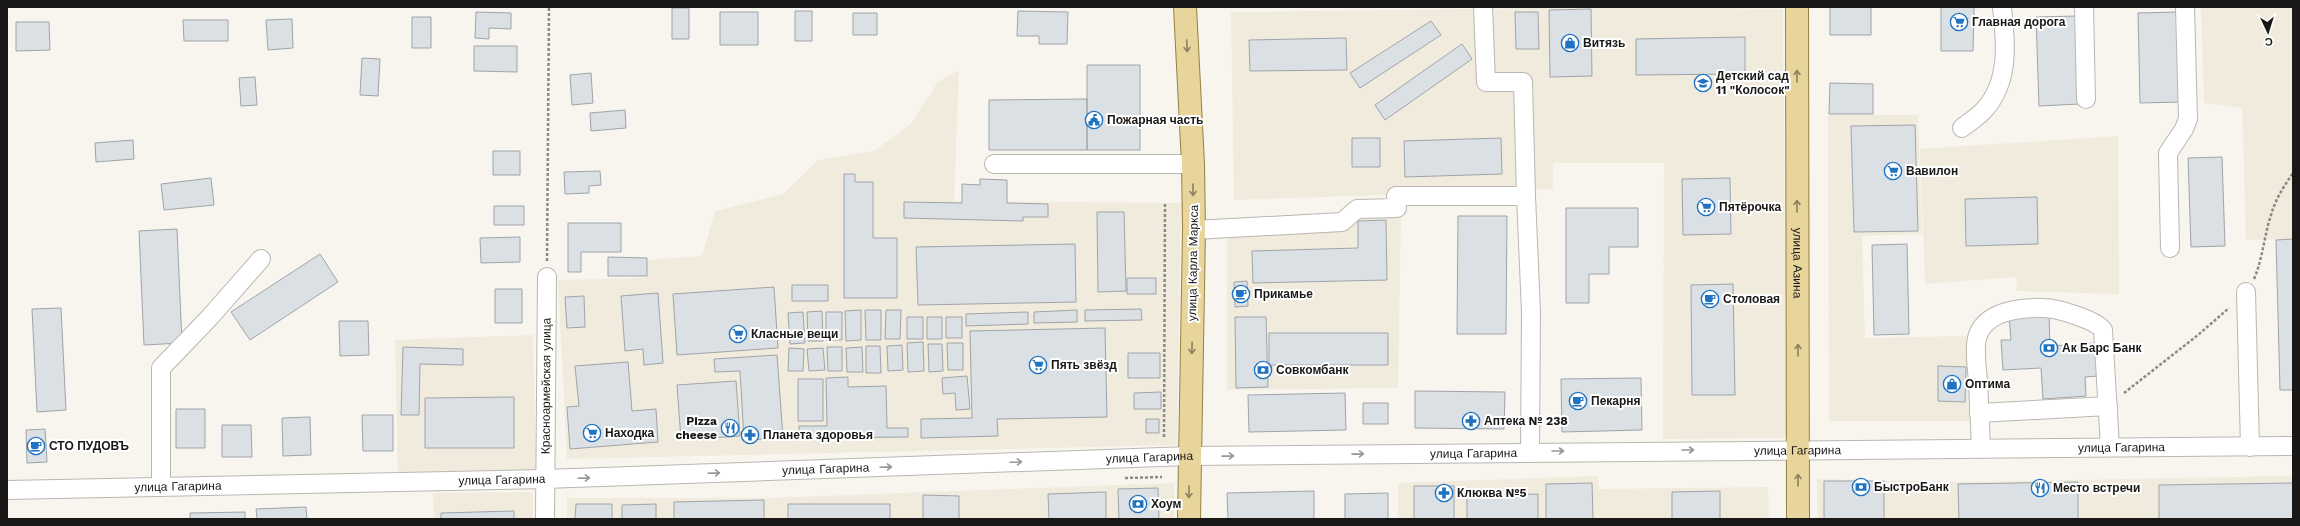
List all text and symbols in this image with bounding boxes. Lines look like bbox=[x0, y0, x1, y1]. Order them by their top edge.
supermarket icon: Главная дорога bbox=[1949, 12, 1969, 32]
north arrow bbox=[2248, 12, 2288, 52]
place label: Главная дорога bbox=[1972, 15, 2066, 29]
shop icon: Витязь bbox=[1560, 33, 1580, 53]
text: С bbox=[2264, 35, 2273, 48]
place label: Витязь bbox=[1583, 36, 1625, 50]
one-way arrow bbox=[1183, 39, 1190, 52]
place label: Детский сад 11 "Колосок" bbox=[1716, 69, 1790, 97]
one-way arrow bbox=[1793, 70, 1801, 83]
school or university icon: Детский сад 11 "Колосок" bbox=[1693, 73, 1713, 93]
public building icon: Пожарная часть bbox=[1084, 110, 1104, 130]
place label: Пожарная часть bbox=[1107, 113, 1203, 127]
supermarket icon: Вавилон bbox=[1883, 161, 1903, 181]
place label: Вавилон bbox=[1906, 164, 1958, 178]
one-way arrow bbox=[1189, 183, 1197, 196]
supermarket icon: Пятёрочка bbox=[1696, 197, 1716, 217]
place label: Пятёрочка bbox=[1719, 200, 1782, 214]
one-way arrow bbox=[1793, 200, 1801, 213]
street label: улица Карла Маркса bbox=[1185, 204, 1201, 321]
street label: улица Азина bbox=[1790, 228, 1805, 299]
cafe icon: Прикамье bbox=[1231, 284, 1251, 304]
place label: Прикамье bbox=[1254, 287, 1313, 301]
cafe icon: Столовая bbox=[1700, 289, 1720, 309]
place label: Столовая bbox=[1723, 292, 1780, 306]
street label: Красноармейская улица bbox=[539, 317, 554, 454]
supermarket icon: Класные вещи bbox=[728, 324, 748, 344]
place label: Класные вещи bbox=[751, 327, 838, 341]
bank icon: Ак Барс Банк bbox=[2039, 338, 2059, 358]
one-way arrow bbox=[1188, 341, 1195, 354]
place label: Ак Барс Банк bbox=[2062, 341, 2142, 355]
one-way arrow bbox=[1794, 344, 1802, 357]
supermarket icon: Пять звёзд bbox=[1028, 355, 1048, 375]
place label: Пять звёзд bbox=[1051, 358, 1117, 372]
bank icon: Совкомбанк bbox=[1253, 360, 1273, 380]
place label: Совкомбанк bbox=[1276, 363, 1349, 377]
shop icon: Оптима bbox=[1942, 374, 1962, 394]
place label: Оптима bbox=[1965, 377, 2011, 391]
cafe icon: Пекарня bbox=[1568, 391, 1588, 411]
place label: Пекарня bbox=[1591, 394, 1641, 408]
pharmacy icon: Аптека № 238 bbox=[1461, 411, 1481, 431]
place label: Pizza cheese bbox=[676, 414, 717, 442]
place label: Аптека № 238 bbox=[1484, 414, 1568, 428]
restaurant icon: Pizza cheese bbox=[720, 418, 740, 438]
supermarket icon: Находка bbox=[582, 423, 602, 443]
pharmacy icon: Планета здоровья bbox=[740, 425, 760, 445]
place label: Находка bbox=[605, 426, 655, 440]
place label: Планета здоровья bbox=[763, 428, 873, 442]
cafe icon: СТО ПУДОВЪ bbox=[26, 436, 46, 456]
place label: СТО ПУДОВЪ bbox=[49, 439, 130, 453]
street label: улица Гагарина bbox=[2078, 440, 2165, 455]
street label: улица Гагарина bbox=[1754, 443, 1841, 458]
street label: улица Гагарина bbox=[1430, 446, 1517, 461]
one-way arrow bbox=[1681, 446, 1694, 454]
one-way arrow bbox=[1551, 447, 1564, 455]
street label: улица Гагарина bbox=[1106, 449, 1193, 466]
one-way arrow bbox=[1351, 450, 1364, 458]
one-way arrow bbox=[1221, 452, 1234, 460]
one-way arrow bbox=[1009, 459, 1022, 466]
street label: улица Гагарина bbox=[782, 460, 870, 478]
one-way arrow bbox=[879, 463, 892, 471]
one-way arrow bbox=[707, 469, 720, 477]
street label: улица Гагарина bbox=[458, 472, 546, 488]
one-way arrow bbox=[577, 474, 590, 481]
one-way arrow bbox=[1794, 474, 1802, 487]
bank icon: БыстроБанк bbox=[1851, 477, 1871, 497]
restaurant icon: Место встречи bbox=[2030, 478, 2050, 498]
street label: улица Гагарина bbox=[134, 479, 222, 494]
place label: БыстроБанк bbox=[1874, 480, 1950, 494]
place label: Место встречи bbox=[2053, 481, 2140, 495]
pharmacy icon: Клюква №5 bbox=[1434, 483, 1454, 503]
one-way arrow bbox=[1185, 485, 1193, 498]
place label: Клюква №5 bbox=[1457, 486, 1527, 500]
bank icon: Хоум bbox=[1128, 494, 1148, 514]
place label: Хоум bbox=[1151, 497, 1182, 511]

